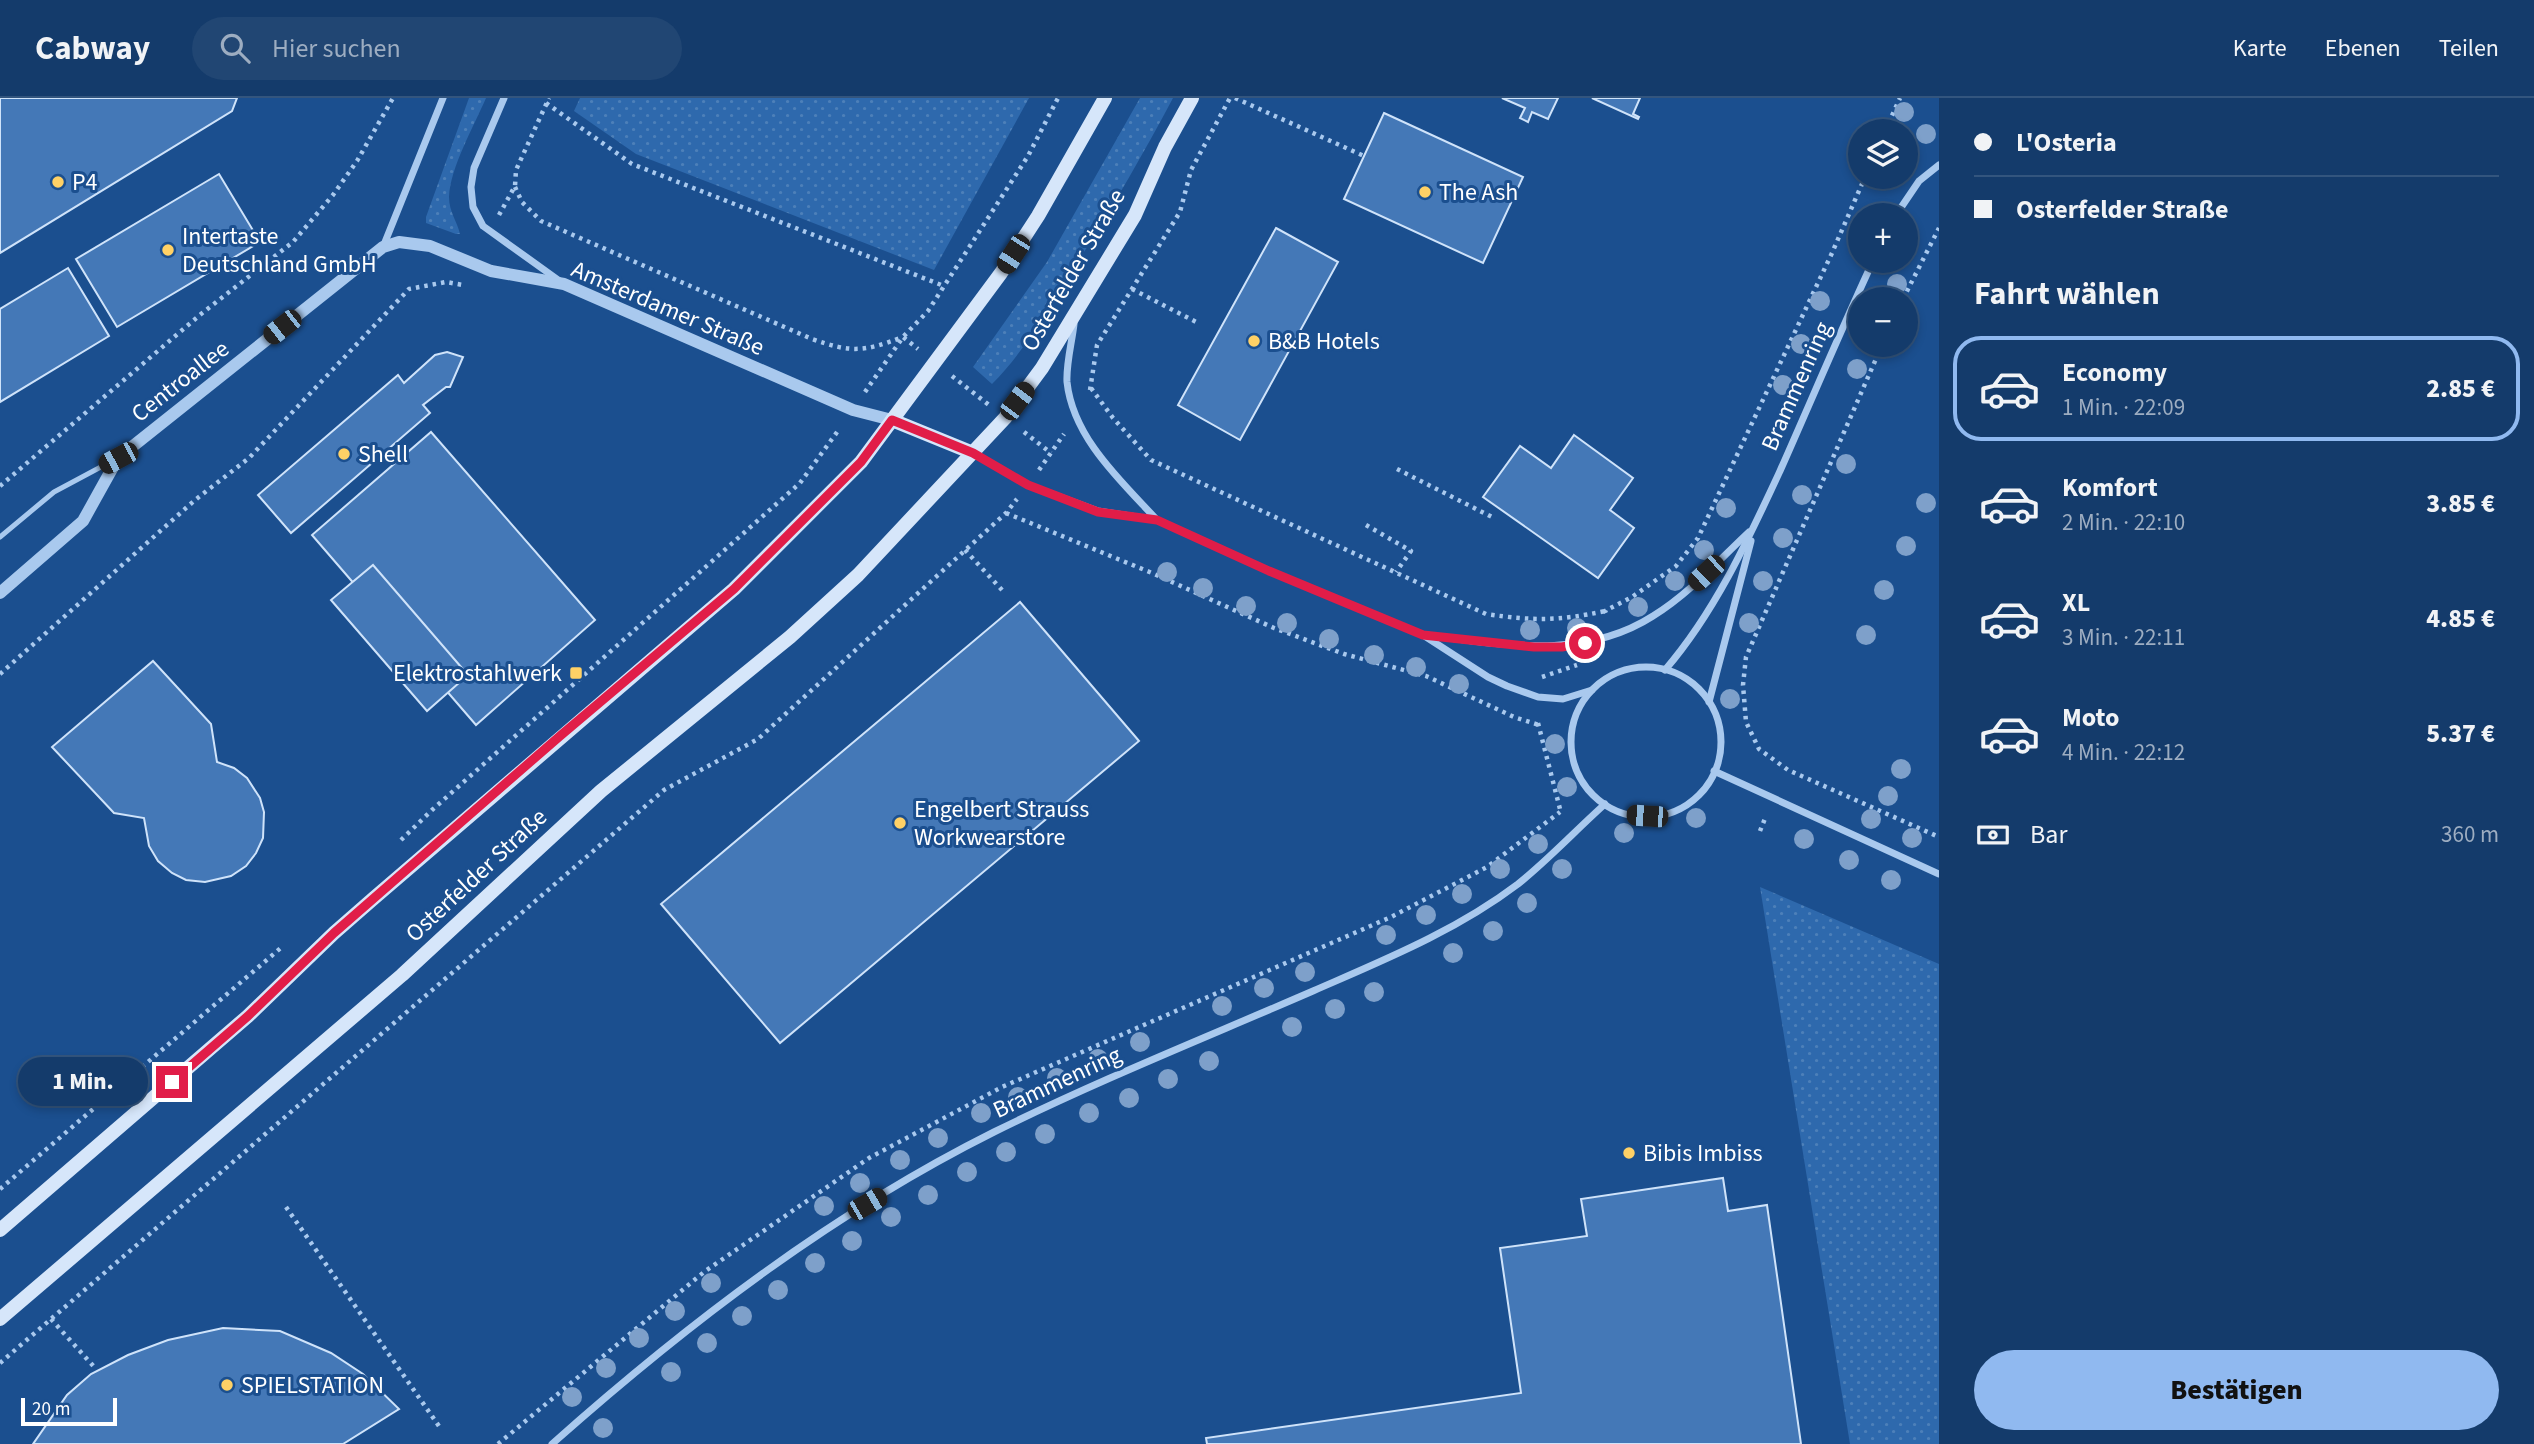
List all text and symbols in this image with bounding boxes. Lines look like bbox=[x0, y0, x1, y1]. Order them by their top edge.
search box bbox=[192, 17, 682, 80]
text: Cabway bbox=[35, 25, 150, 72]
icon: search bbox=[216, 29, 254, 67]
text: Hier suchen bbox=[272, 30, 401, 67]
text: Karte bbox=[2233, 31, 2287, 66]
text: Ebenen bbox=[2325, 31, 2401, 66]
text: Teilen bbox=[2439, 31, 2499, 66]
map controls bbox=[1848, 119, 1918, 357]
button: layers bbox=[1848, 119, 1918, 189]
text: L'Osteria bbox=[2016, 124, 2117, 161]
place label: P4 bbox=[72, 165, 98, 200]
marker: P4 bbox=[50, 174, 66, 190]
place label: The Ash bbox=[1439, 175, 1518, 210]
street label: Osterfelder Straße bbox=[1013, 182, 1134, 358]
marker: The Ash bbox=[1417, 184, 1433, 200]
text: Osterfelder Straße bbox=[2016, 191, 2228, 228]
button: + bbox=[1848, 203, 1918, 273]
place label: Intertaste Deutschland GmbH bbox=[182, 219, 377, 282]
car bbox=[993, 231, 1034, 277]
marker: Intertaste Deutschland GmbH bbox=[160, 242, 176, 258]
street label: Amsterdamer Straße bbox=[566, 252, 770, 365]
text: Fahrt wählen bbox=[1974, 271, 2160, 317]
button: − bbox=[1848, 287, 1918, 357]
car bbox=[259, 306, 306, 348]
street label: Brammenring bbox=[1752, 316, 1841, 456]
place label: B&B Hotels bbox=[1268, 324, 1380, 359]
street label: Centroallee bbox=[124, 332, 237, 431]
marker: B&B Hotels bbox=[1246, 333, 1262, 349]
text: Economy bbox=[2062, 354, 2167, 391]
icon: car bbox=[1978, 357, 2041, 420]
text: 2.85 € bbox=[2426, 370, 2495, 407]
car bbox=[996, 378, 1039, 424]
text: 1 Min. · 22:09 bbox=[2062, 391, 2185, 424]
place label: Shell bbox=[358, 437, 408, 472]
car bbox=[95, 439, 142, 477]
marker: Shell bbox=[336, 446, 352, 462]
text: Komfort bbox=[2062, 469, 2158, 506]
icon: car bbox=[1978, 472, 2041, 535]
text: 3.85 € bbox=[2426, 485, 2495, 522]
text: 2 Min. · 22:10 bbox=[2062, 506, 2185, 539]
car bbox=[1684, 551, 1729, 595]
text: XL bbox=[2062, 584, 2090, 621]
icon: car bbox=[1978, 587, 2041, 650]
text: 4.85 € bbox=[2426, 600, 2495, 637]
text: 3 Min. · 22:11 bbox=[2062, 621, 2185, 654]
route start bbox=[1569, 627, 1601, 659]
place label: Elektrostahlwerk bbox=[393, 656, 562, 691]
marker: Elektrostahlwerk bbox=[568, 665, 584, 681]
text: Moto bbox=[2062, 699, 2119, 736]
icon: car bbox=[1978, 702, 2041, 765]
text: 5.37 € bbox=[2426, 715, 2495, 752]
text: 4 Min. · 22:12 bbox=[2062, 736, 2185, 769]
place label: Engelbert Strauss Workwearstore bbox=[914, 792, 1089, 855]
street label: Osterfelder Straße bbox=[398, 800, 555, 950]
car bbox=[1626, 804, 1669, 828]
marker: Engelbert Strauss Workwearstore bbox=[892, 815, 908, 831]
icon: cash bbox=[1974, 816, 2012, 854]
text: Bar bbox=[2030, 816, 2067, 853]
text: 360 m bbox=[2441, 818, 2499, 851]
street label: Brammenring bbox=[987, 1037, 1127, 1128]
callout: 1 Min. bbox=[18, 1058, 148, 1107]
text: 1 Min. bbox=[52, 1065, 114, 1098]
route end bbox=[156, 1066, 188, 1098]
place label: Bibis Imbiss bbox=[1643, 1136, 1763, 1171]
marker: Bibis Imbiss bbox=[1621, 1145, 1637, 1161]
car bbox=[844, 1184, 891, 1224]
button: Bestätigen bbox=[1974, 1350, 2499, 1430]
place label: SPIELSTATION bbox=[241, 1368, 384, 1403]
marker: SPIELSTATION bbox=[219, 1377, 235, 1393]
scale bar bbox=[21, 1395, 117, 1427]
text: 20 m bbox=[32, 1396, 70, 1423]

